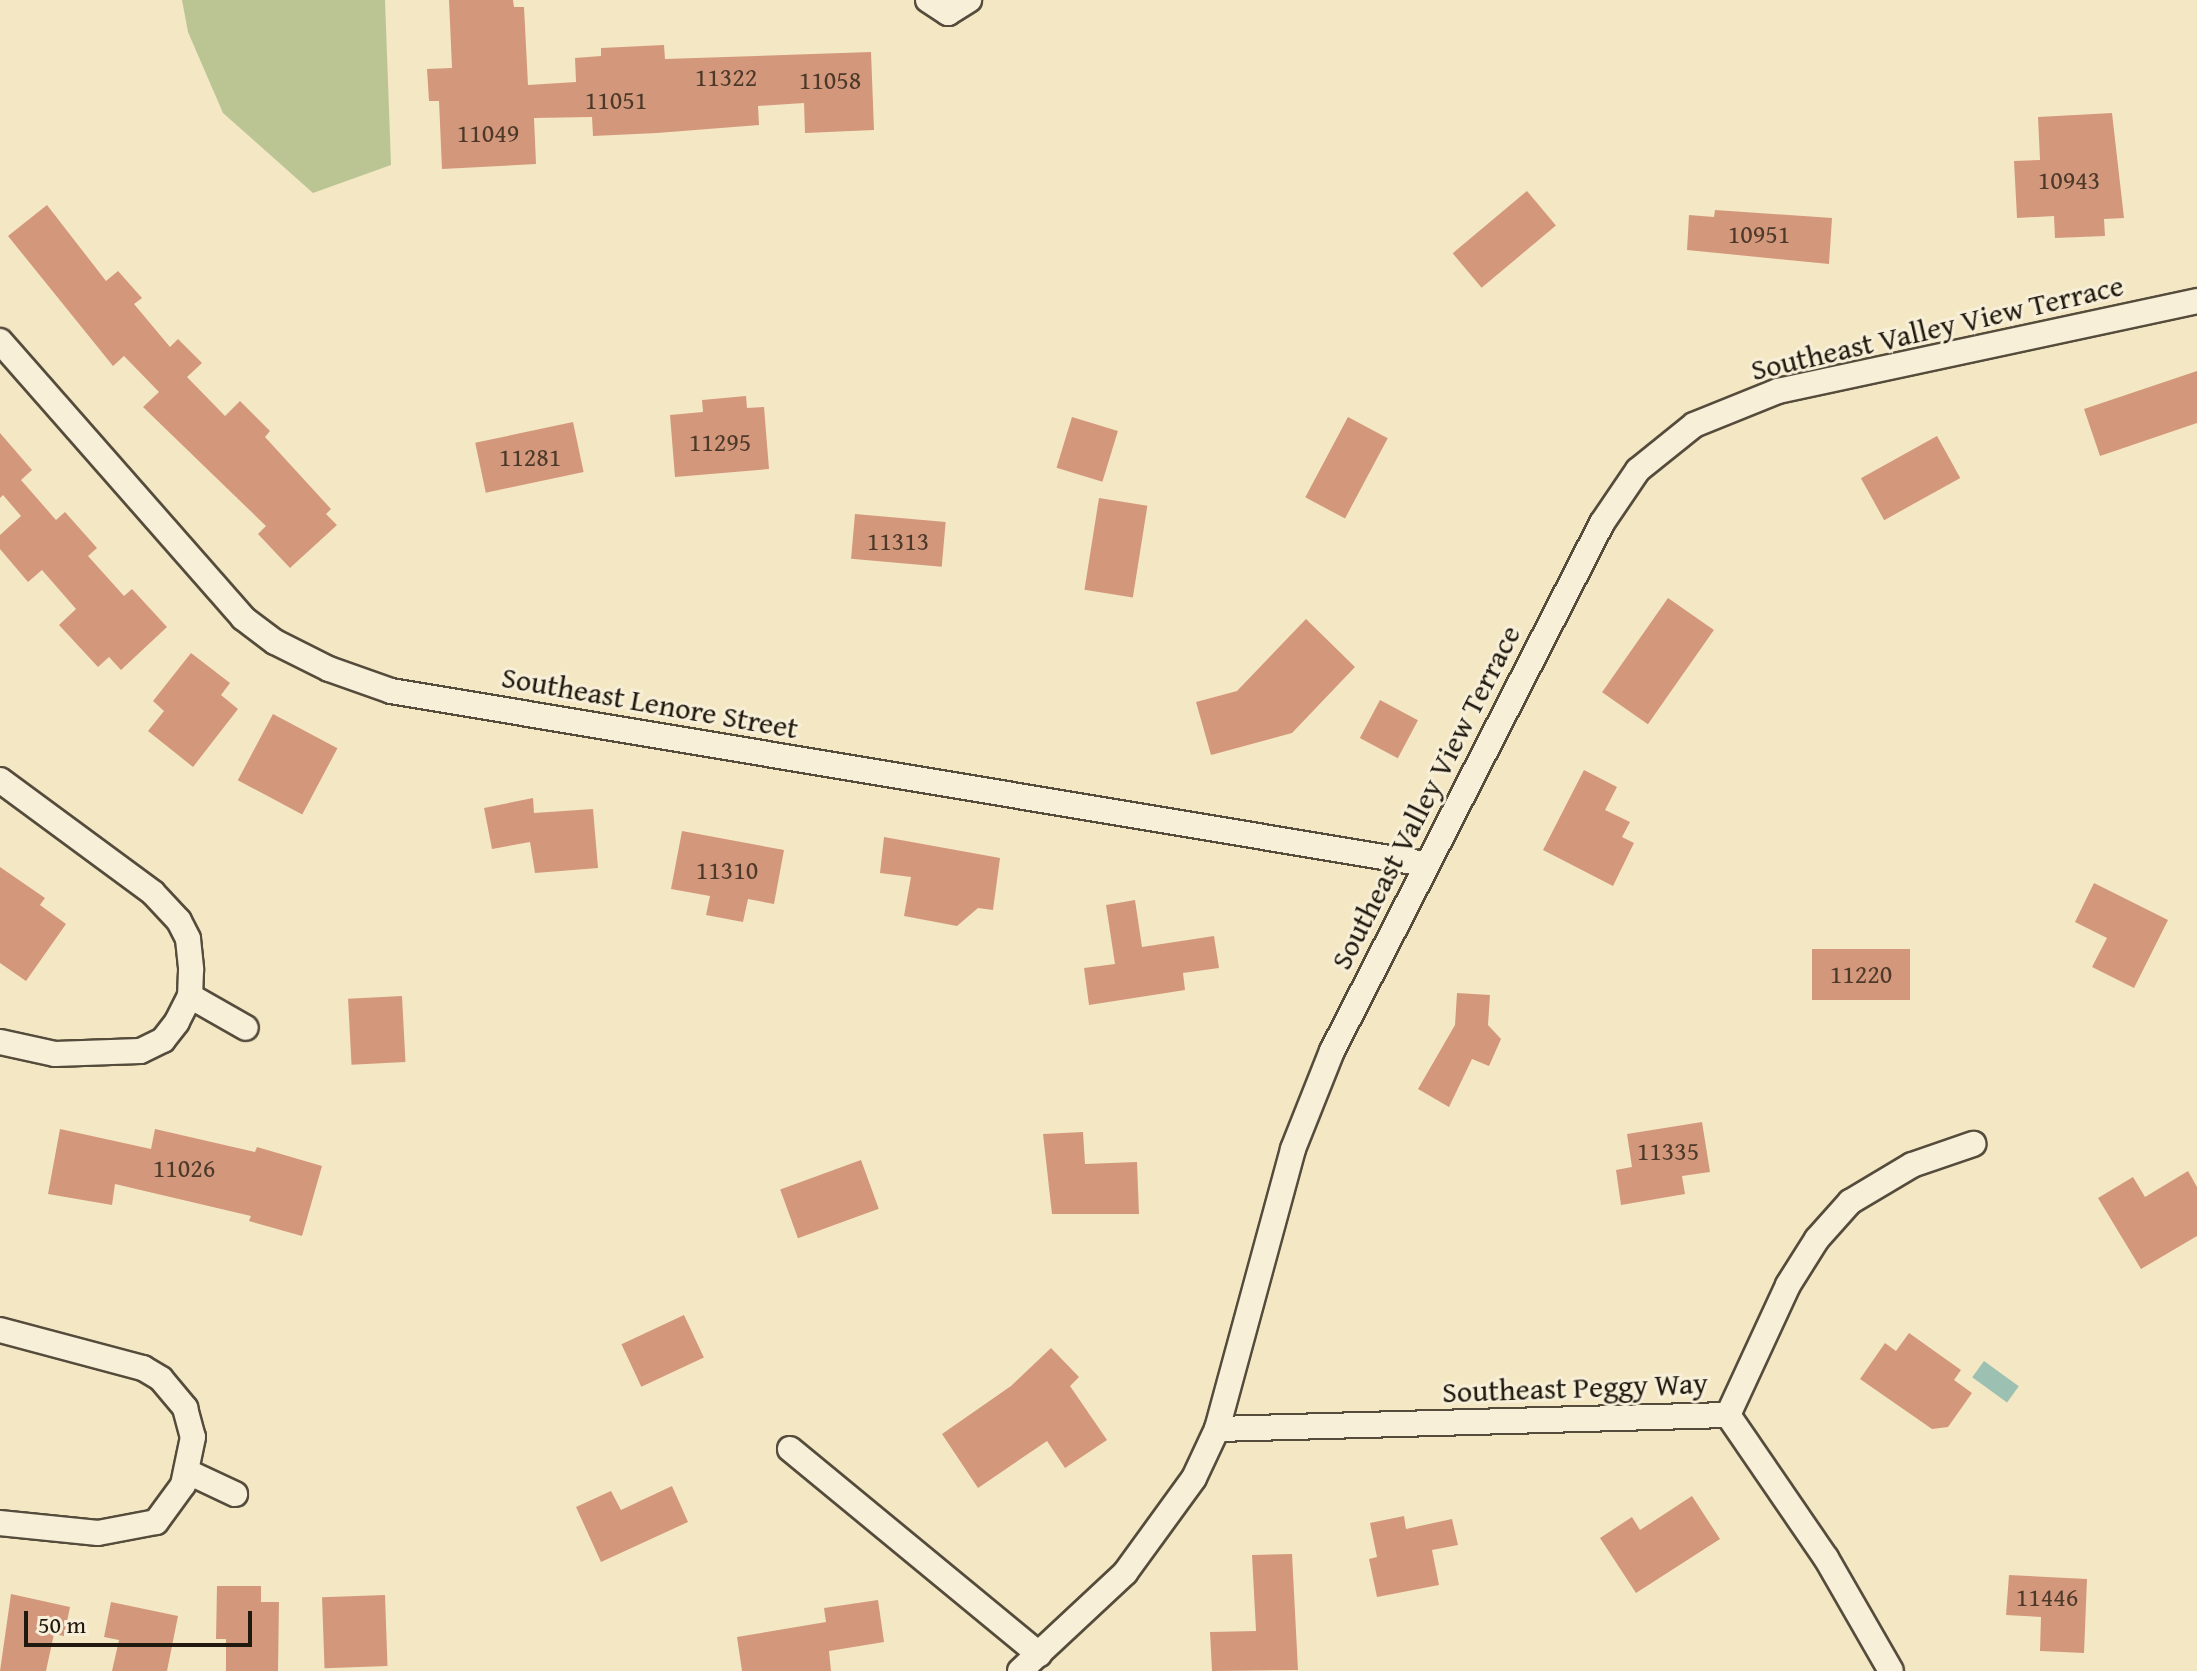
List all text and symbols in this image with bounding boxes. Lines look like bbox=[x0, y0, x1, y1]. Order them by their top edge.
house number: 11322 bbox=[695, 61, 757, 93]
house number: 11058 bbox=[799, 64, 861, 96]
house number: 11051 bbox=[585, 84, 647, 116]
house number: 11049 bbox=[457, 117, 519, 149]
house number: 10943 bbox=[2038, 164, 2100, 196]
house number: 10951 bbox=[1728, 218, 1790, 250]
street label: Southeast Valley View Terrace bbox=[1747, 267, 2127, 387]
house number: 11295 bbox=[689, 426, 751, 458]
house number: 11281 bbox=[499, 441, 561, 473]
house number: 11313 bbox=[867, 525, 929, 557]
street label: Southeast Valley View Terrace bbox=[1322, 619, 1528, 975]
street label: Southeast Lenore Street bbox=[499, 658, 801, 746]
house number: 11310 bbox=[696, 854, 758, 886]
house number: 11220 bbox=[1830, 958, 1892, 990]
house number: 11335 bbox=[1637, 1135, 1699, 1167]
house number: 11026 bbox=[153, 1152, 215, 1184]
street label: Southeast Peggy Way bbox=[1441, 1364, 1709, 1410]
house number: 11446 bbox=[2016, 1581, 2078, 1613]
scale bar bbox=[28, 1595, 256, 1645]
text: 50 m bbox=[38, 1607, 86, 1642]

